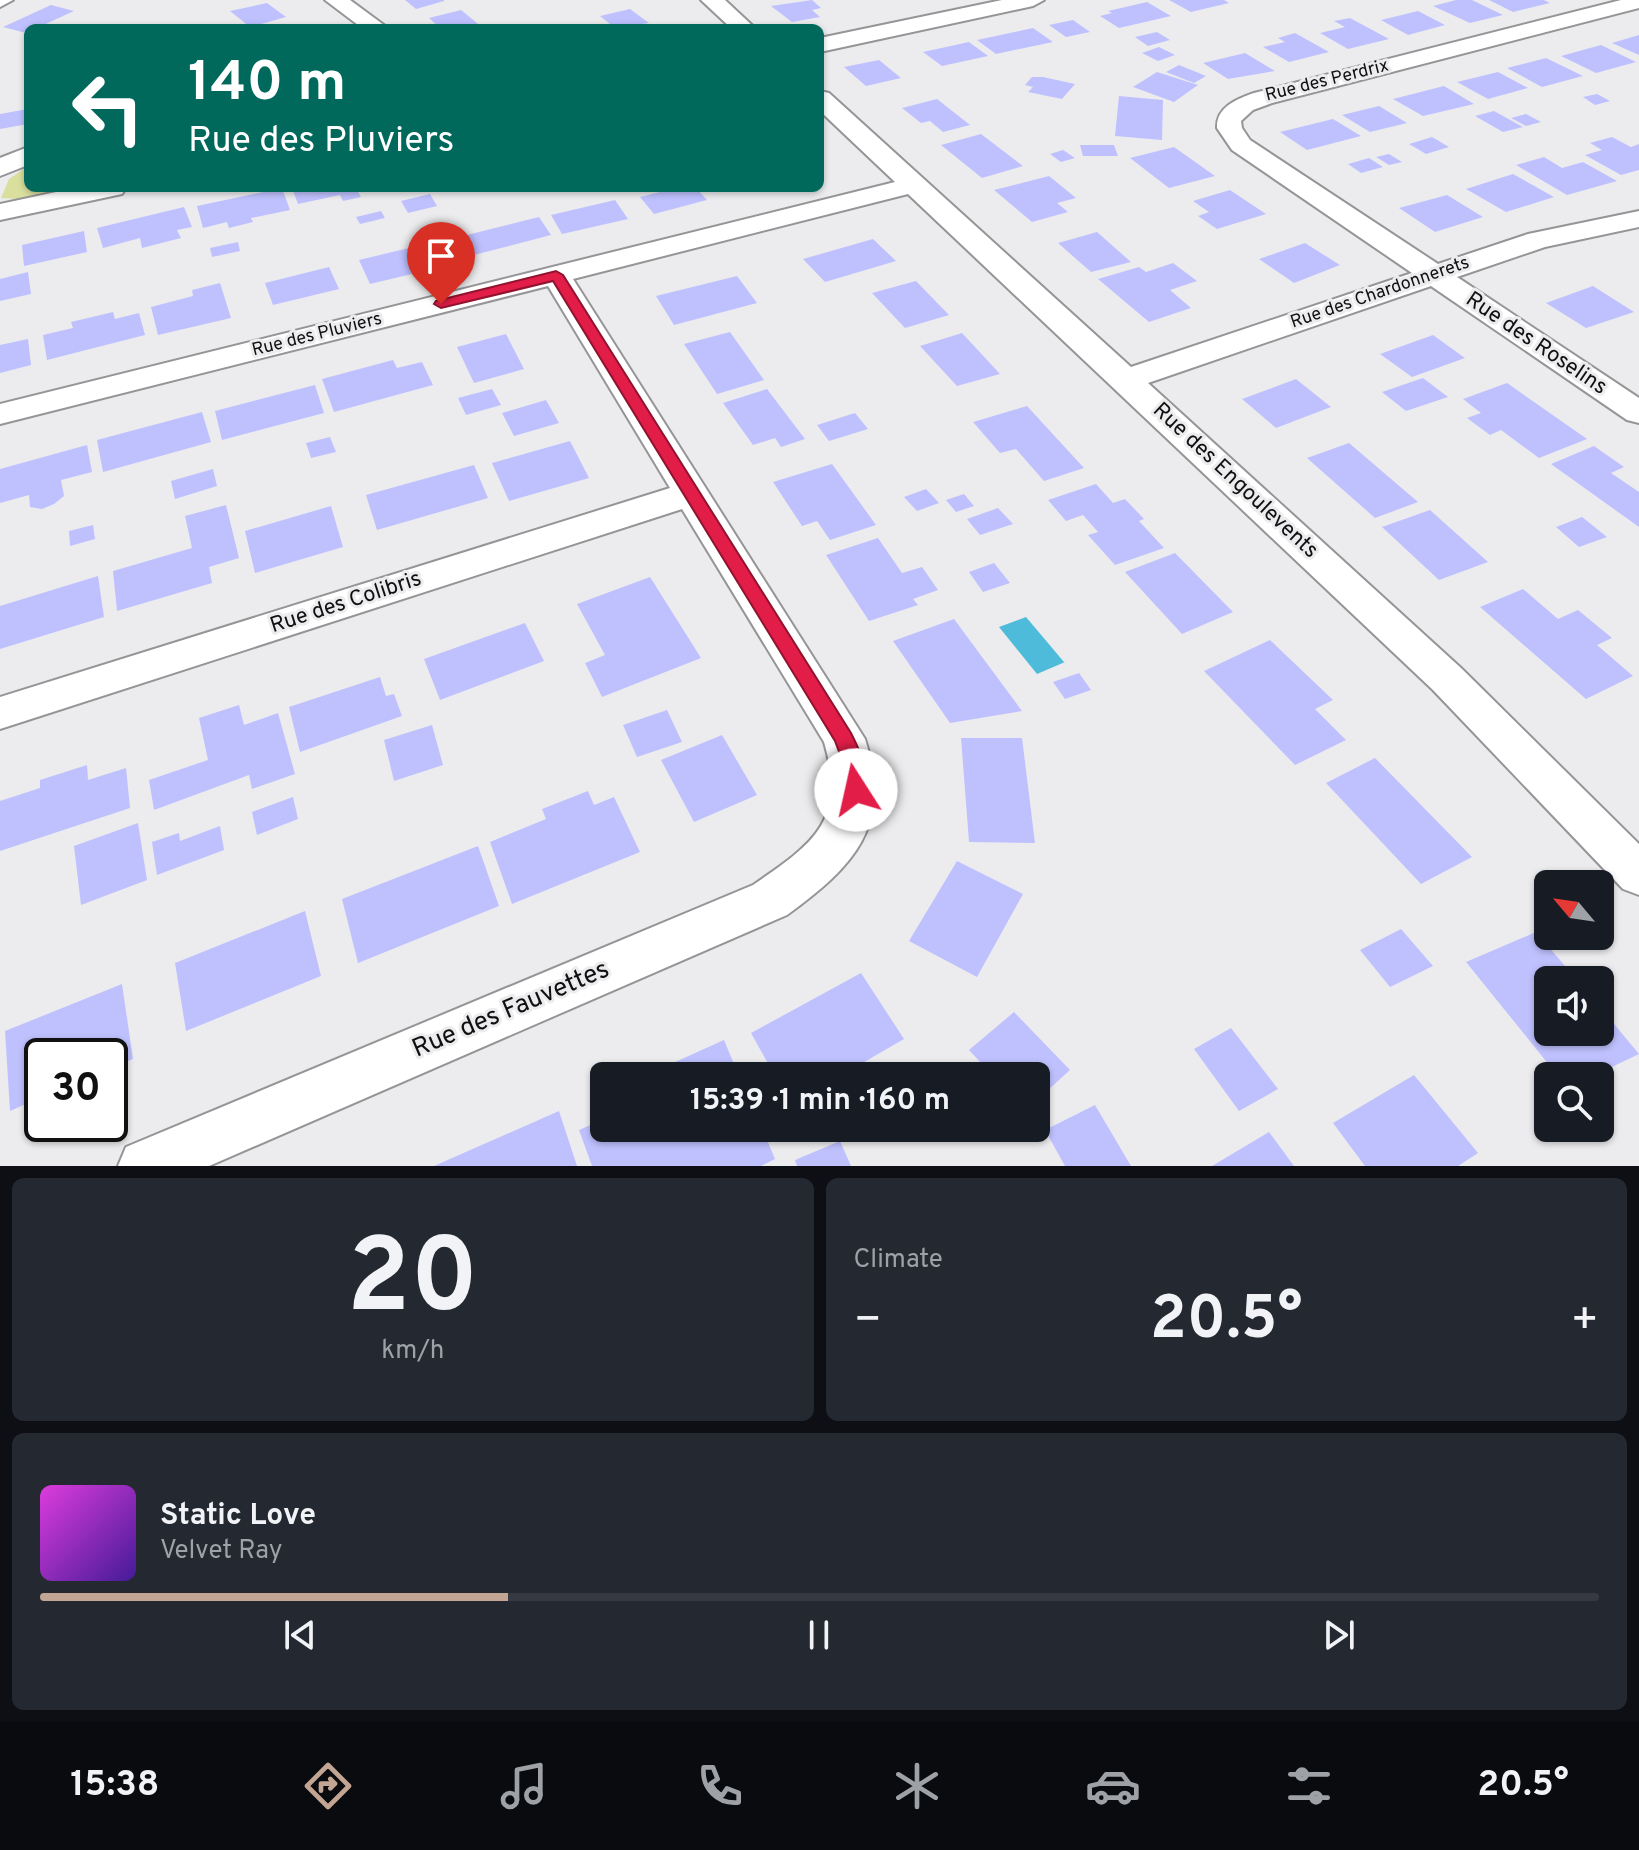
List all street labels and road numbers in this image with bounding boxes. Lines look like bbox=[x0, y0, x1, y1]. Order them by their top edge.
street label: Rue des Perdrix bbox=[1263, 55, 1391, 107]
street label: Rue des Chardonnerets bbox=[1287, 252, 1473, 334]
street label: Rue des Roselins bbox=[1460, 287, 1612, 401]
street label: Rue des Pluviers bbox=[250, 308, 384, 362]
street label: Rue des Engoulevents bbox=[1147, 397, 1323, 565]
street label: Rue des Colibris bbox=[267, 566, 425, 640]
street label: Rue des Fauvettes bbox=[407, 954, 615, 1066]

